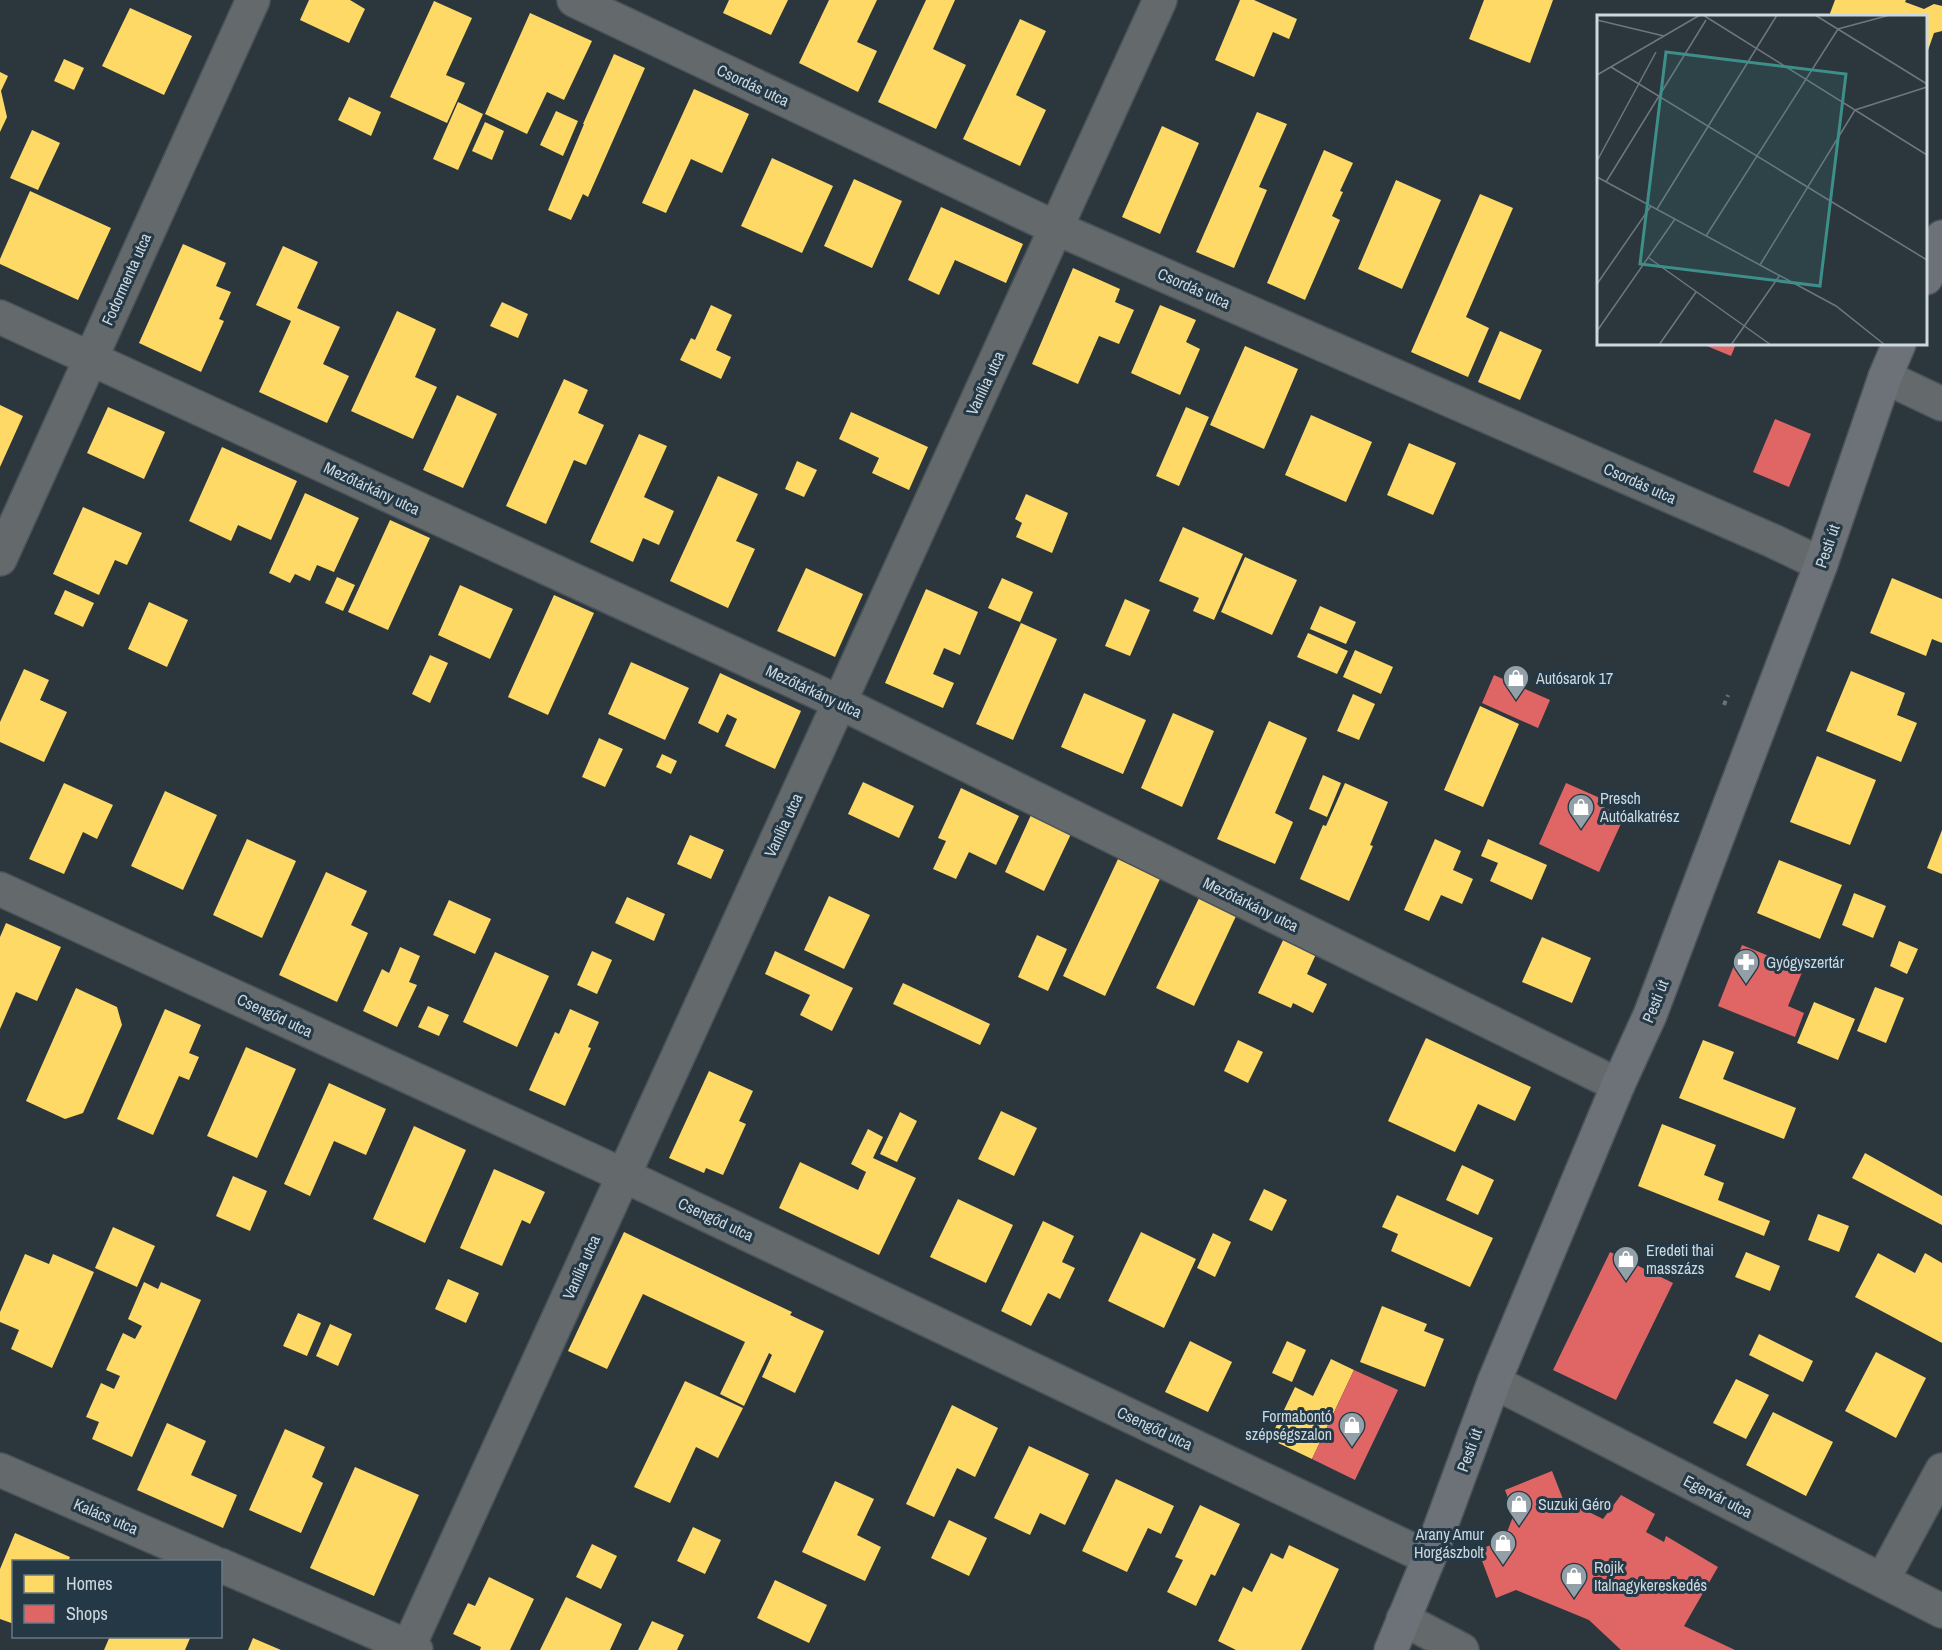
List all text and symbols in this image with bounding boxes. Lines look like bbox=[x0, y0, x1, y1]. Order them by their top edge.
inset map bbox=[1597, 15, 1927, 345]
street label: Csordás utca bbox=[713, 59, 793, 112]
street label: Fodormenta utca bbox=[96, 229, 156, 328]
street label: Csordás utca bbox=[1154, 262, 1234, 314]
street label: Vanília utca bbox=[961, 347, 1010, 419]
street label: Mezőtárkány utca bbox=[320, 456, 424, 520]
street label: Csordás utca bbox=[1600, 457, 1680, 509]
street label: Pesti út bbox=[1809, 521, 1845, 571]
street label: Mezőtárkány utca bbox=[762, 659, 866, 723]
shop icon: Autósarok 17 bbox=[1501, 663, 1531, 701]
place label: Autósarok 17 bbox=[1535, 667, 1613, 689]
place label: Presch Autóalkatrész bbox=[1599, 787, 1680, 827]
street label: Vanília utca bbox=[759, 789, 808, 861]
shop icon: Presch Autóalkatrész bbox=[1566, 792, 1596, 830]
street label: Mezőtárkány utca bbox=[1200, 871, 1303, 937]
pharmacy icon: Gyógyszertár bbox=[1731, 947, 1761, 985]
place label: Gyógyszertár bbox=[1766, 951, 1845, 973]
street label: Pesti út bbox=[1636, 976, 1674, 1026]
street label: Csengőd utca bbox=[234, 988, 317, 1042]
street label: Csengőd utca bbox=[675, 1192, 758, 1246]
street label: Vanília utca bbox=[557, 1231, 605, 1303]
place label: Eredeti thai masszázs bbox=[1646, 1239, 1714, 1279]
shop icon: Eredeti thai masszázs bbox=[1611, 1244, 1641, 1282]
street label: Csengőd utca bbox=[1114, 1401, 1197, 1455]
place label: Formabontó szépségszalon bbox=[1245, 1405, 1332, 1445]
shop icon: Formabontó szépségszalon bbox=[1337, 1410, 1367, 1448]
street label: Pesti út bbox=[1451, 1425, 1487, 1475]
street label: Egervár utca bbox=[1680, 1469, 1757, 1523]
shop icon: Suzuki Géro bbox=[1504, 1489, 1534, 1527]
street label: Kalács utca bbox=[70, 1493, 142, 1540]
place label: Suzuki Géro bbox=[1538, 1493, 1611, 1515]
place label: Arany Amur Horgászbolt bbox=[1414, 1523, 1485, 1563]
shop icon: Arany Amur Horgászbolt bbox=[1488, 1528, 1518, 1566]
place label: Rojik Italnagykereskedés bbox=[1594, 1556, 1707, 1596]
legend bbox=[12, 1560, 222, 1638]
shop icon: Rojik Italnagykereskedés bbox=[1559, 1561, 1589, 1599]
text: Homes bbox=[66, 1571, 113, 1596]
text: Shops bbox=[66, 1601, 108, 1626]

